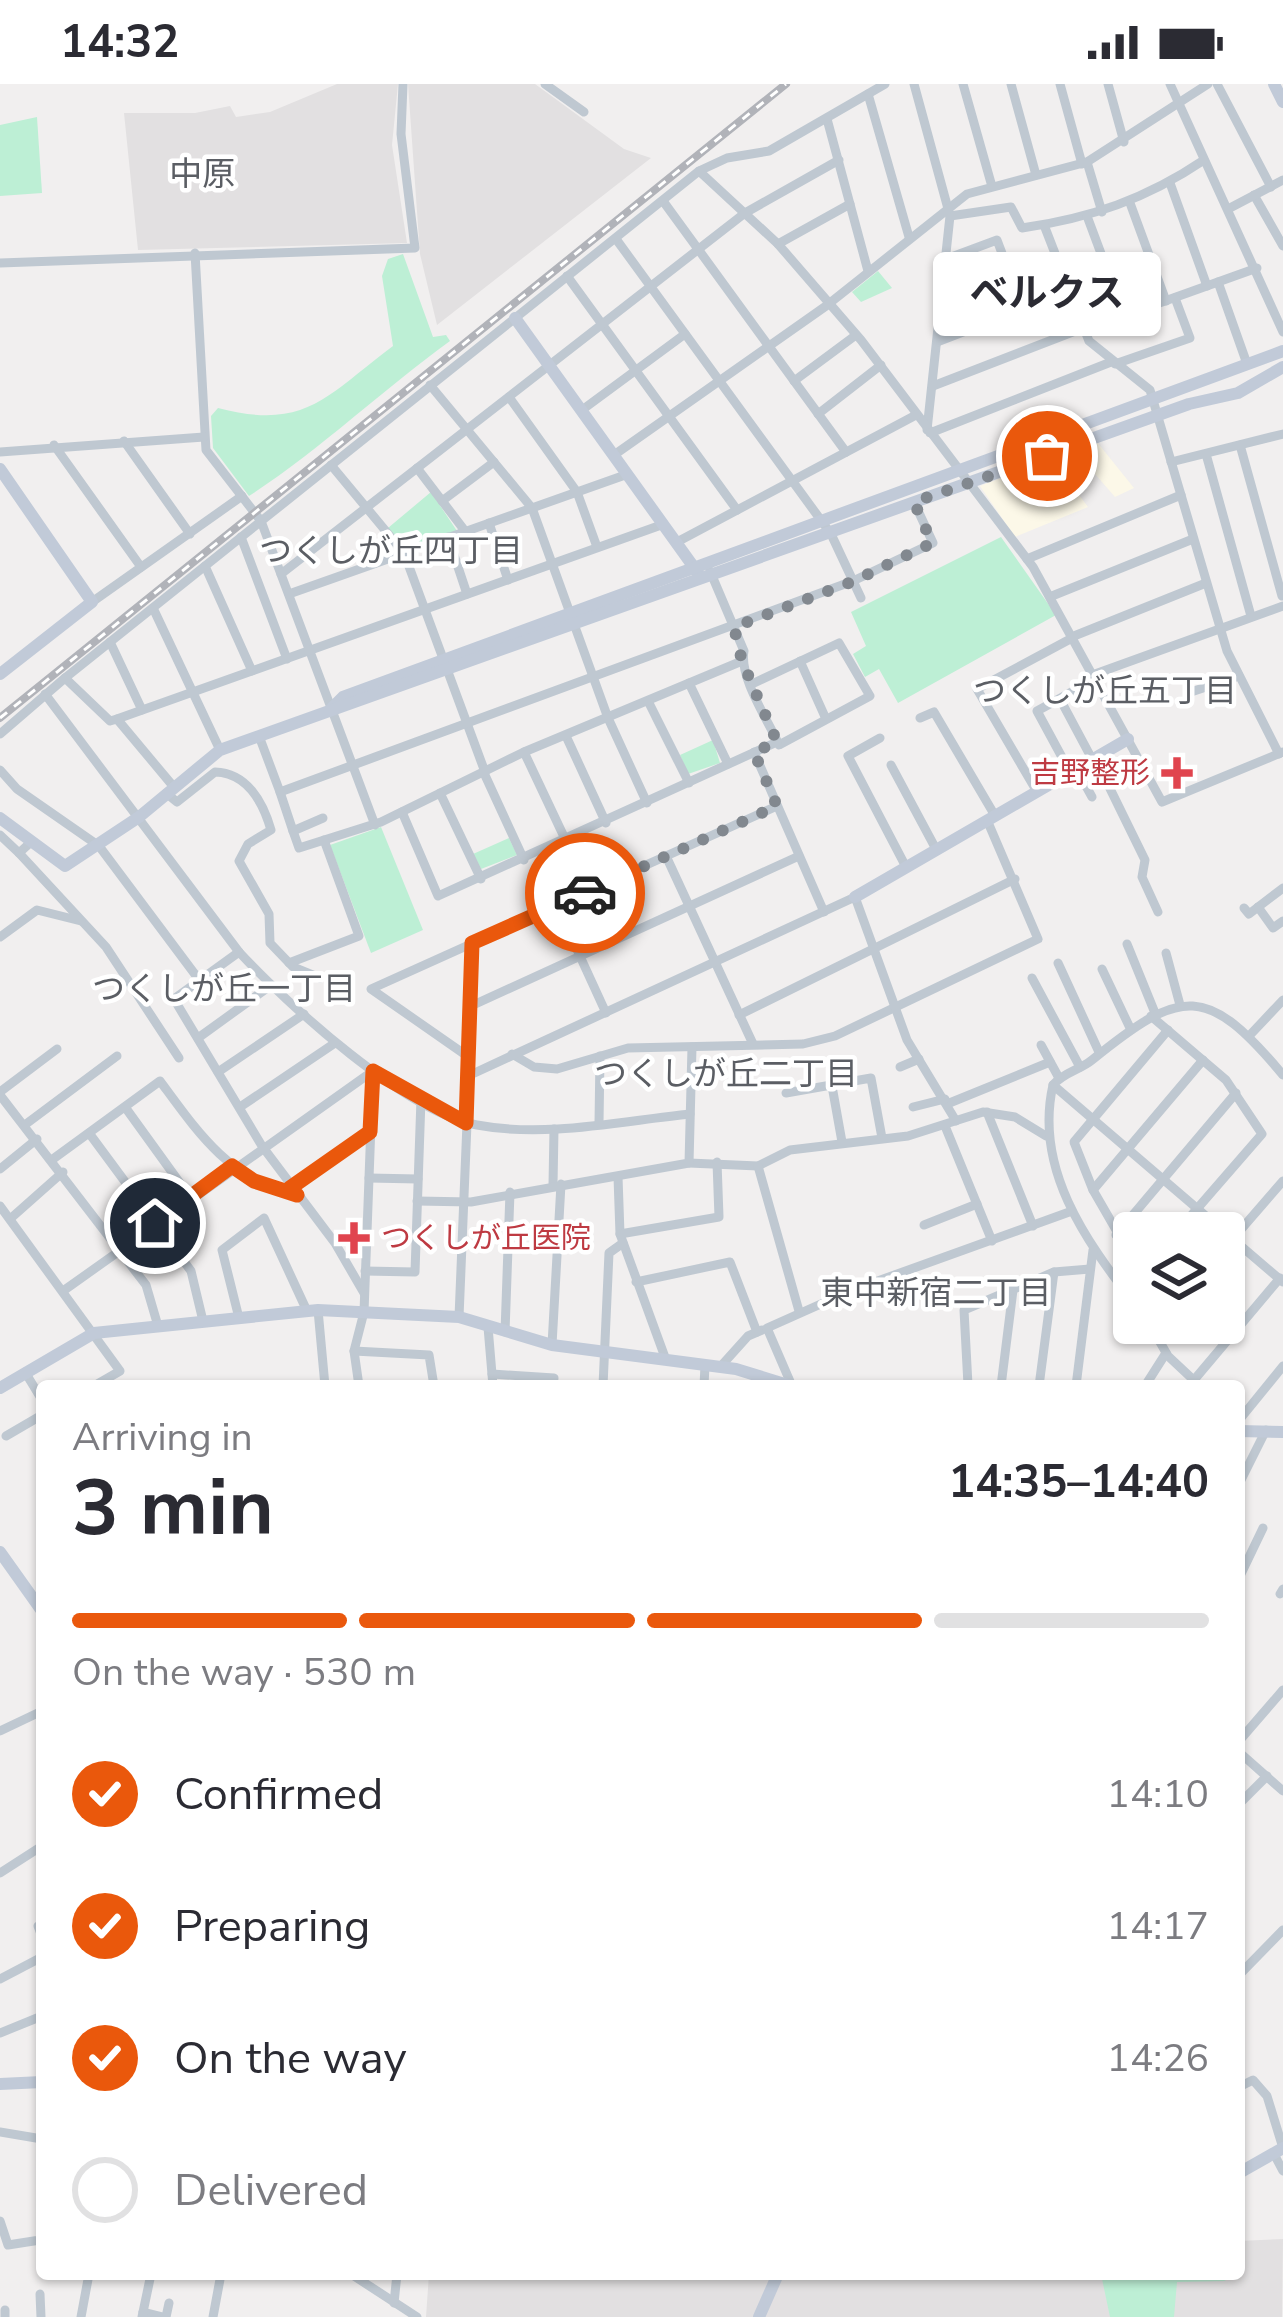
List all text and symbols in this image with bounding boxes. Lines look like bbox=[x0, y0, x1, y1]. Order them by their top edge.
text: 14:32 bbox=[60, 12, 179, 73]
district label: 中原 bbox=[169, 152, 235, 197]
callout: ベルクス bbox=[933, 252, 1161, 336]
text: ベルクス bbox=[970, 267, 1124, 320]
pin bbox=[996, 405, 1098, 507]
icon: bag bbox=[1014, 423, 1080, 489]
district label: つくしが丘四丁目 bbox=[259, 529, 523, 574]
district label: つくしが丘五丁目 bbox=[973, 669, 1237, 714]
place label: 吉野整形 bbox=[1030, 753, 1150, 794]
marker: 吉野整形 bbox=[1161, 757, 1193, 789]
courier bbox=[525, 833, 645, 953]
icon: car bbox=[552, 860, 618, 926]
district label: つくしが丘一丁目 bbox=[92, 967, 356, 1012]
district label: つくしが丘二丁目 bbox=[594, 1052, 858, 1097]
pin bbox=[104, 1172, 206, 1274]
icon: home bbox=[122, 1190, 188, 1256]
map controls bbox=[1113, 1212, 1245, 1344]
button: layers bbox=[1113, 1212, 1245, 1344]
place label: つくしが丘医院 bbox=[381, 1218, 591, 1259]
marker: つくしが丘医院 bbox=[338, 1222, 370, 1254]
district label: 東中新宿二丁目 bbox=[821, 1271, 1052, 1316]
text: Arriving in bbox=[72, 1411, 253, 1464]
text: 14:35–14:40 bbox=[948, 1452, 1209, 1513]
text: 3 min bbox=[72, 1455, 274, 1562]
text: On the way · 530 m bbox=[72, 1646, 416, 1699]
icon: check bbox=[72, 1761, 138, 1827]
text: Confirmed bbox=[174, 1764, 383, 1825]
text: 14:10 bbox=[1107, 1768, 1209, 1821]
icon: check bbox=[72, 1893, 138, 1959]
text: Preparing bbox=[174, 1896, 370, 1957]
text: 14:17 bbox=[1107, 1900, 1209, 1953]
icon: check bbox=[72, 2025, 138, 2091]
text: On the way bbox=[174, 2028, 407, 2089]
text: 14:26 bbox=[1107, 2032, 1209, 2085]
text: Delivered bbox=[174, 2160, 368, 2221]

